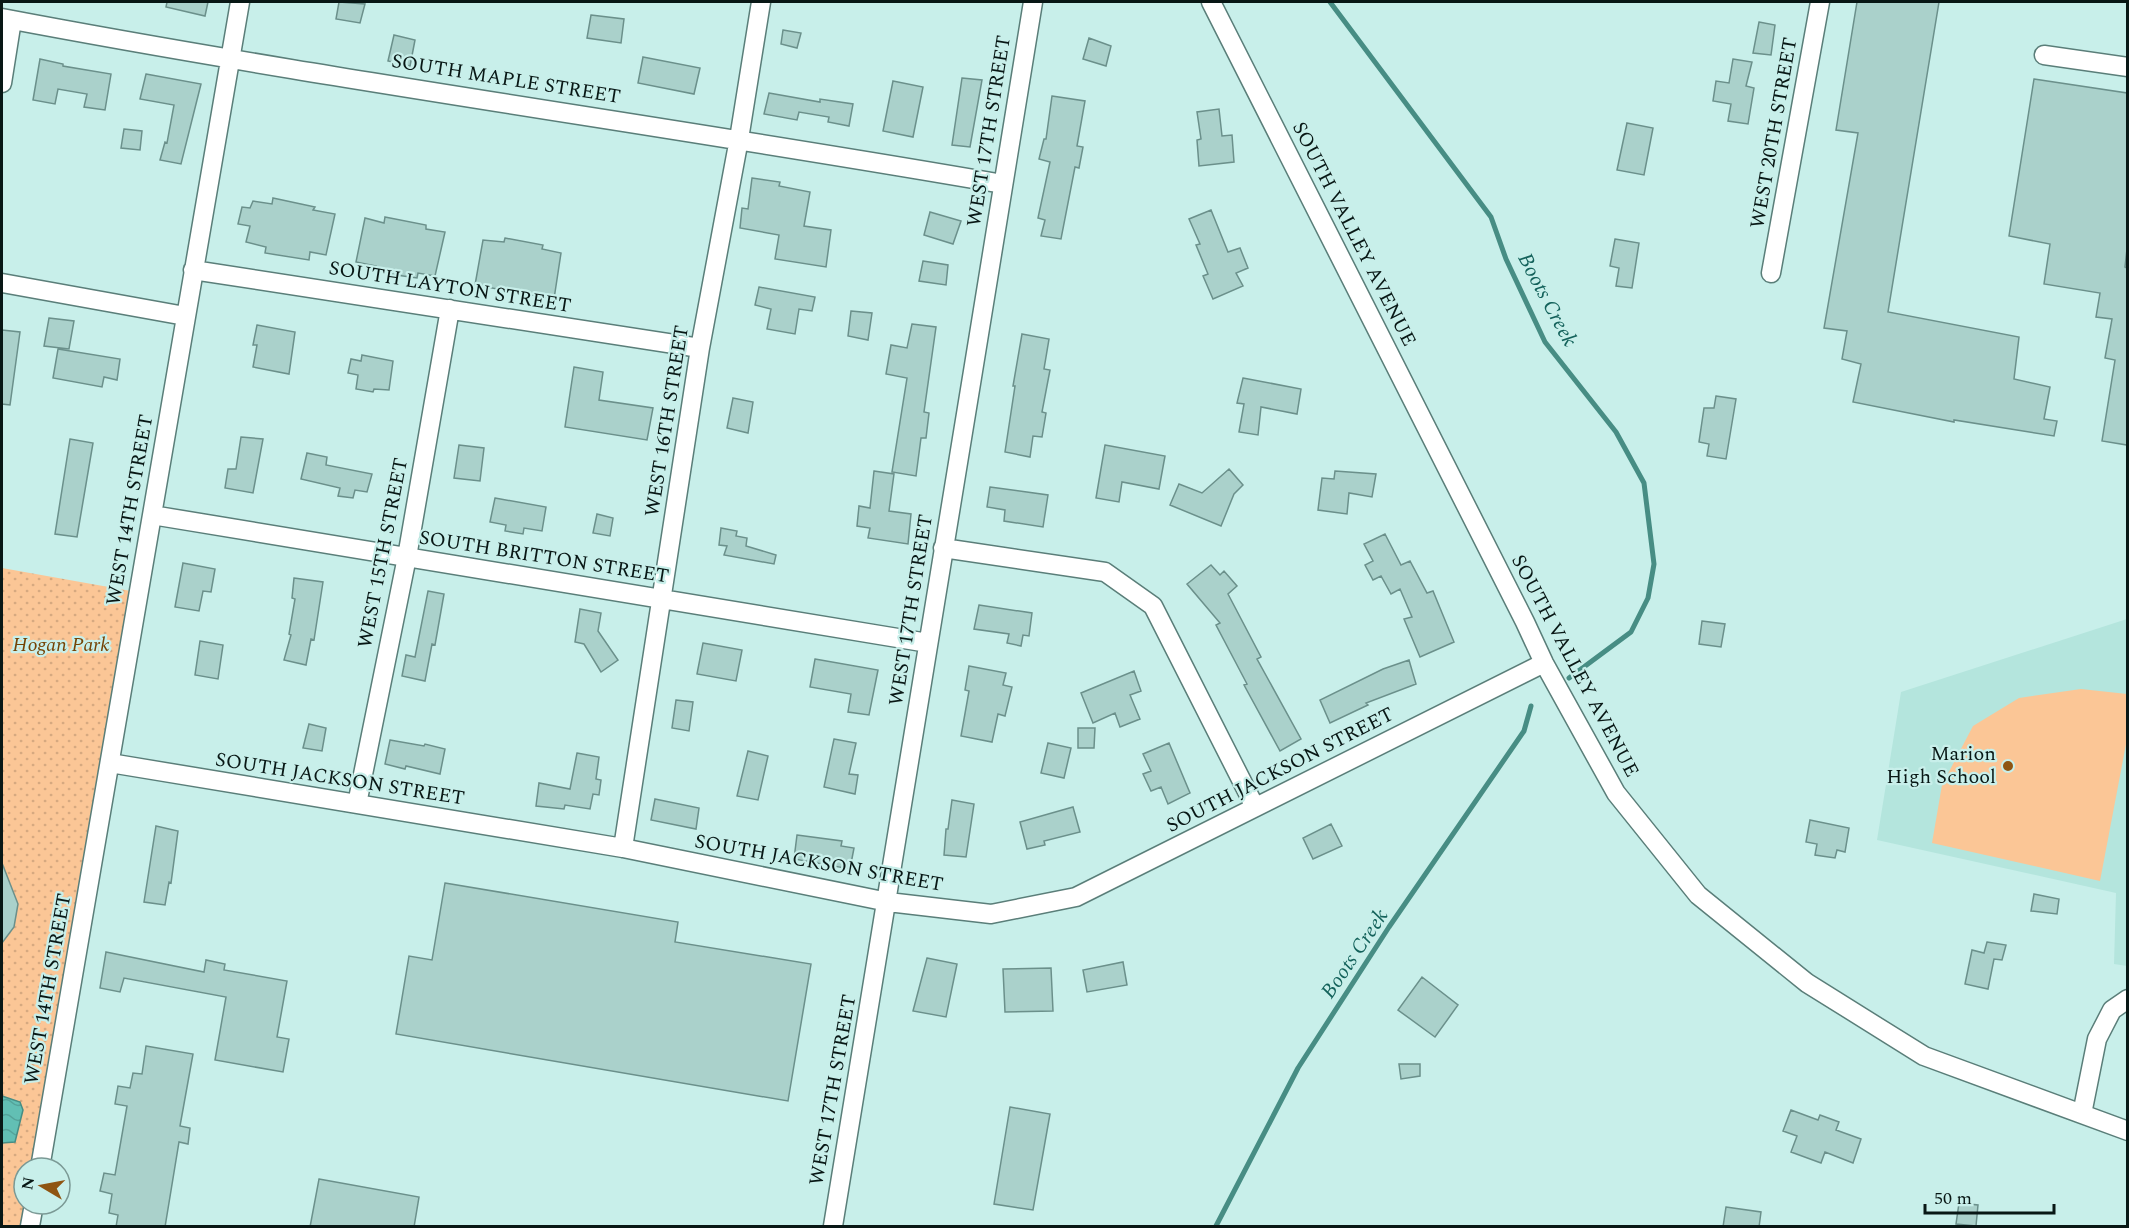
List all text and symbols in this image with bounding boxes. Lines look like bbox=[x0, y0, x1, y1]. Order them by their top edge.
street label: WEST 17TH STREET bbox=[959, 33, 1019, 229]
street label: WEST 20TH STREET bbox=[1742, 35, 1806, 231]
street label: SOUTH MAPLE STREET bbox=[389, 46, 623, 112]
street label: SOUTH VALLEY AVENUE bbox=[1284, 116, 1424, 352]
water label: Boots Creek bbox=[1509, 247, 1585, 353]
street label: SOUTH LAYTON STREET bbox=[327, 253, 573, 321]
street label: WEST 16TH STREET bbox=[637, 323, 697, 519]
street label: WEST 14TH STREET bbox=[98, 412, 162, 608]
street label: WEST 15TH STREET bbox=[350, 455, 416, 651]
street label: WEST 17TH STREET bbox=[881, 512, 941, 708]
street label: SOUTH BRITTON STREET bbox=[417, 522, 671, 592]
street label: SOUTH VALLEY AVENUE bbox=[1503, 549, 1647, 783]
park label: Hogan Park bbox=[12, 630, 110, 660]
street label: SOUTH JACKSON STREET bbox=[1161, 699, 1399, 841]
place label: Marion High School bbox=[1886, 739, 1996, 792]
street label: SOUTH JACKSON STREET bbox=[213, 744, 467, 814]
marker: Marion High School bbox=[2001, 759, 2015, 773]
street label: SOUTH JACKSON STREET bbox=[692, 826, 946, 900]
street label: WEST 14TH STREET bbox=[16, 891, 80, 1087]
water label: Boots Creek bbox=[1313, 902, 1397, 1005]
street label: WEST 17TH STREET bbox=[801, 992, 865, 1188]
north arrow bbox=[12, 1156, 72, 1216]
text: N bbox=[15, 1175, 41, 1192]
scale bar bbox=[1925, 1177, 2054, 1215]
text: 50 m bbox=[1934, 1185, 1972, 1212]

